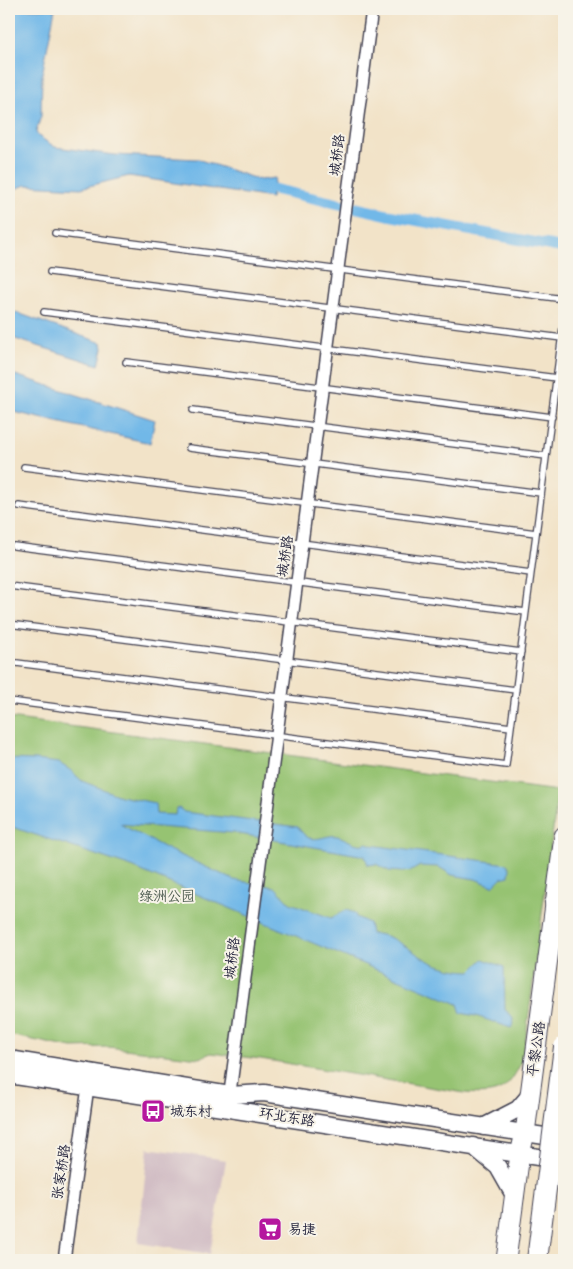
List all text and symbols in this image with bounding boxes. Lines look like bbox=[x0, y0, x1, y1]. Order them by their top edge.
street label: 城桥路 bbox=[326, 133, 348, 177]
street label: 城桥路 bbox=[274, 534, 296, 578]
park label: 绿洲公园 bbox=[139, 888, 195, 905]
street label: 城桥路 bbox=[221, 936, 243, 980]
street label: 平黎公路 bbox=[524, 1020, 548, 1078]
bus stop icon: 城东村 bbox=[140, 1098, 166, 1124]
place label: 城东村 bbox=[170, 1103, 212, 1120]
street label: 环北东路 bbox=[258, 1104, 316, 1130]
street label: 张家桥路 bbox=[49, 1143, 73, 1201]
supermarket icon: 易捷 bbox=[257, 1216, 283, 1242]
place label: 易捷 bbox=[288, 1221, 316, 1238]

